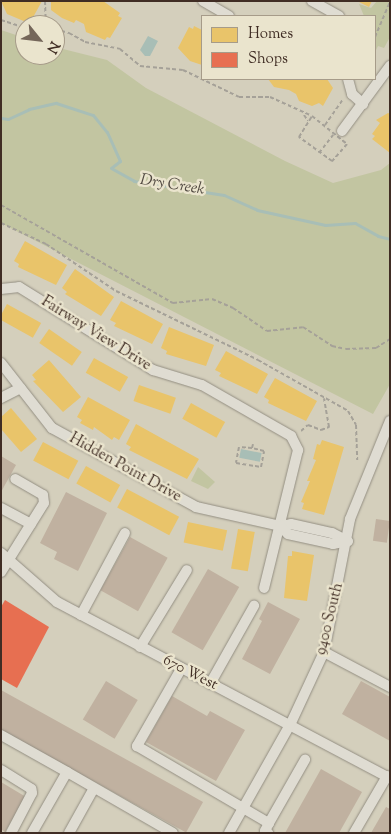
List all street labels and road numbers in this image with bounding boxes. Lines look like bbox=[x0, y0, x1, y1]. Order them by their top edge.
street label: Fairway View Drive bbox=[38, 293, 154, 375]
street label: Hidden Point Drive bbox=[66, 430, 184, 506]
street label: 9400 South bbox=[312, 581, 348, 657]
street label: 670 West bbox=[160, 652, 220, 694]

